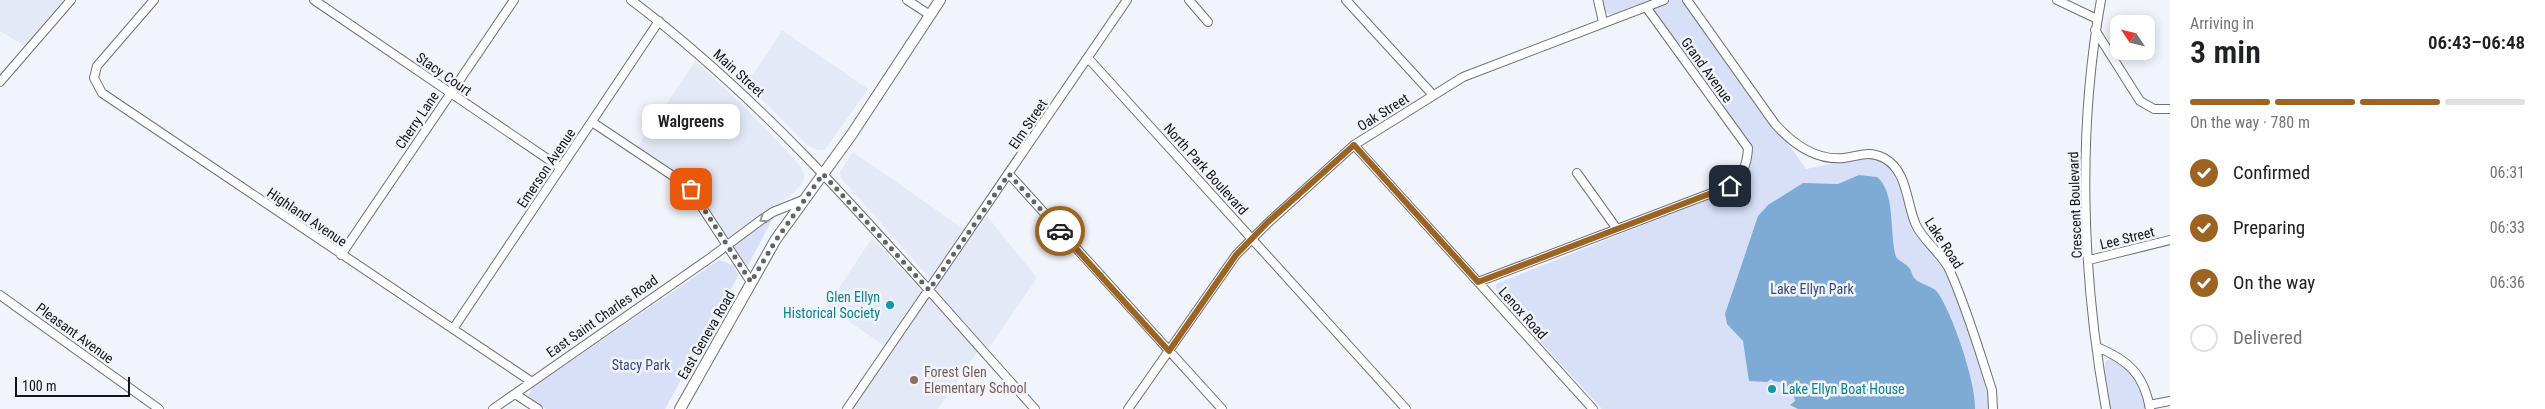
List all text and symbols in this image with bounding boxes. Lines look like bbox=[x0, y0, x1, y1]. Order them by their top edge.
text: Arriving in bbox=[2190, 14, 2254, 33]
north arrow bbox=[2110, 15, 2155, 60]
map controls bbox=[2110, 15, 2155, 60]
text: 06:43–06:48 bbox=[2428, 31, 2525, 54]
text: 3 min bbox=[2190, 33, 2261, 71]
street label: Grand Avenue bbox=[1678, 34, 1736, 106]
street label: Main Street bbox=[710, 46, 768, 100]
street label: Stacy Court bbox=[413, 49, 475, 99]
street label: Cherry Lane bbox=[392, 88, 442, 152]
street label: Oak Street bbox=[1354, 90, 1412, 134]
street label: Elm Street bbox=[1006, 96, 1050, 152]
callout: Walgreens bbox=[642, 104, 740, 139]
text: Walgreens bbox=[658, 112, 724, 131]
text: On the way · 780 m bbox=[2190, 113, 2310, 132]
street label: North Park Boulevard bbox=[1161, 120, 1251, 218]
street label: Emerson Avenue bbox=[514, 125, 579, 211]
street label: Crescent Boulevard bbox=[2065, 151, 2085, 259]
icon: check bbox=[2190, 159, 2218, 187]
text: Confirmed bbox=[2233, 161, 2310, 184]
text: 06:31 bbox=[2490, 163, 2525, 182]
pin bbox=[1709, 165, 1751, 207]
pin bbox=[670, 168, 712, 210]
icon: home bbox=[1716, 172, 1744, 200]
icon: bag bbox=[677, 175, 705, 203]
street label: Highland Avenue bbox=[264, 184, 350, 250]
courier bbox=[1035, 206, 1085, 256]
one-way arrow bbox=[759, 212, 768, 222]
icon: check bbox=[2190, 214, 2218, 242]
street label: Lake Road bbox=[1922, 215, 1966, 271]
text: Preparing bbox=[2233, 216, 2305, 239]
icon: car bbox=[1046, 217, 1074, 245]
text: 06:33 bbox=[2490, 218, 2525, 237]
street label: Lee Street bbox=[2098, 223, 2156, 253]
icon: check bbox=[2190, 269, 2218, 297]
text: On the way bbox=[2233, 271, 2315, 294]
street label: East Saint Charles Road bbox=[543, 272, 661, 360]
text: 06:36 bbox=[2490, 273, 2525, 292]
park label: Lake Ellyn Park bbox=[1770, 281, 1854, 297]
street label: Lenox Road bbox=[1496, 284, 1550, 342]
street label: East Geneva Road bbox=[674, 288, 738, 382]
place label: Glen Ellyn Historical Society bbox=[783, 289, 880, 321]
marker: Glen Ellyn Historical Society bbox=[884, 299, 896, 311]
street label: Pleasant Avenue bbox=[33, 300, 117, 367]
text: Delivered bbox=[2233, 326, 2302, 349]
park label: Stacy Park bbox=[612, 357, 671, 373]
place label: Forest Glen Elementary School bbox=[924, 364, 1027, 396]
scale bar bbox=[15, 374, 130, 397]
marker: Forest Glen Elementary School bbox=[908, 374, 920, 386]
text: 100 m bbox=[22, 378, 57, 394]
place label: Lake Ellyn Boat House bbox=[1782, 381, 1905, 397]
marker: Lake Ellyn Boat House bbox=[1766, 383, 1778, 395]

